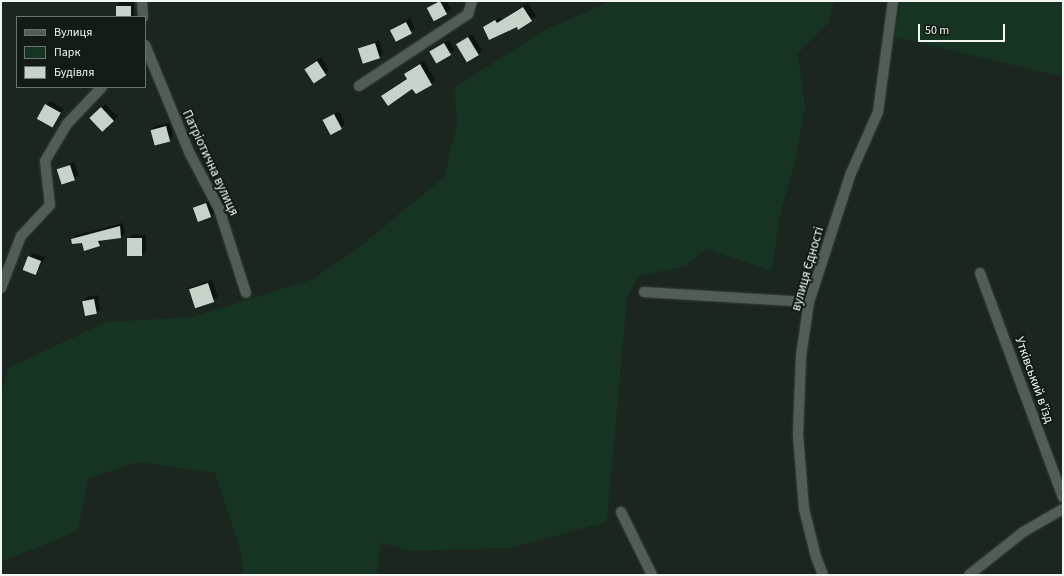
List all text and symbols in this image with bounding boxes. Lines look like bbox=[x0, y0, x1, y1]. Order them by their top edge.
legend bbox=[16, 16, 146, 88]
scale bar bbox=[920, 16, 1007, 42]
text: 50 m bbox=[925, 22, 949, 39]
text: Вулиця bbox=[54, 24, 92, 41]
text: Парк bbox=[54, 44, 80, 61]
text: Будівля bbox=[54, 64, 94, 81]
street label: Патріотична вулиця bbox=[179, 108, 241, 218]
street label: вулиця Єдності bbox=[789, 225, 827, 313]
street label: Утківський в'їзд bbox=[1011, 335, 1057, 425]

